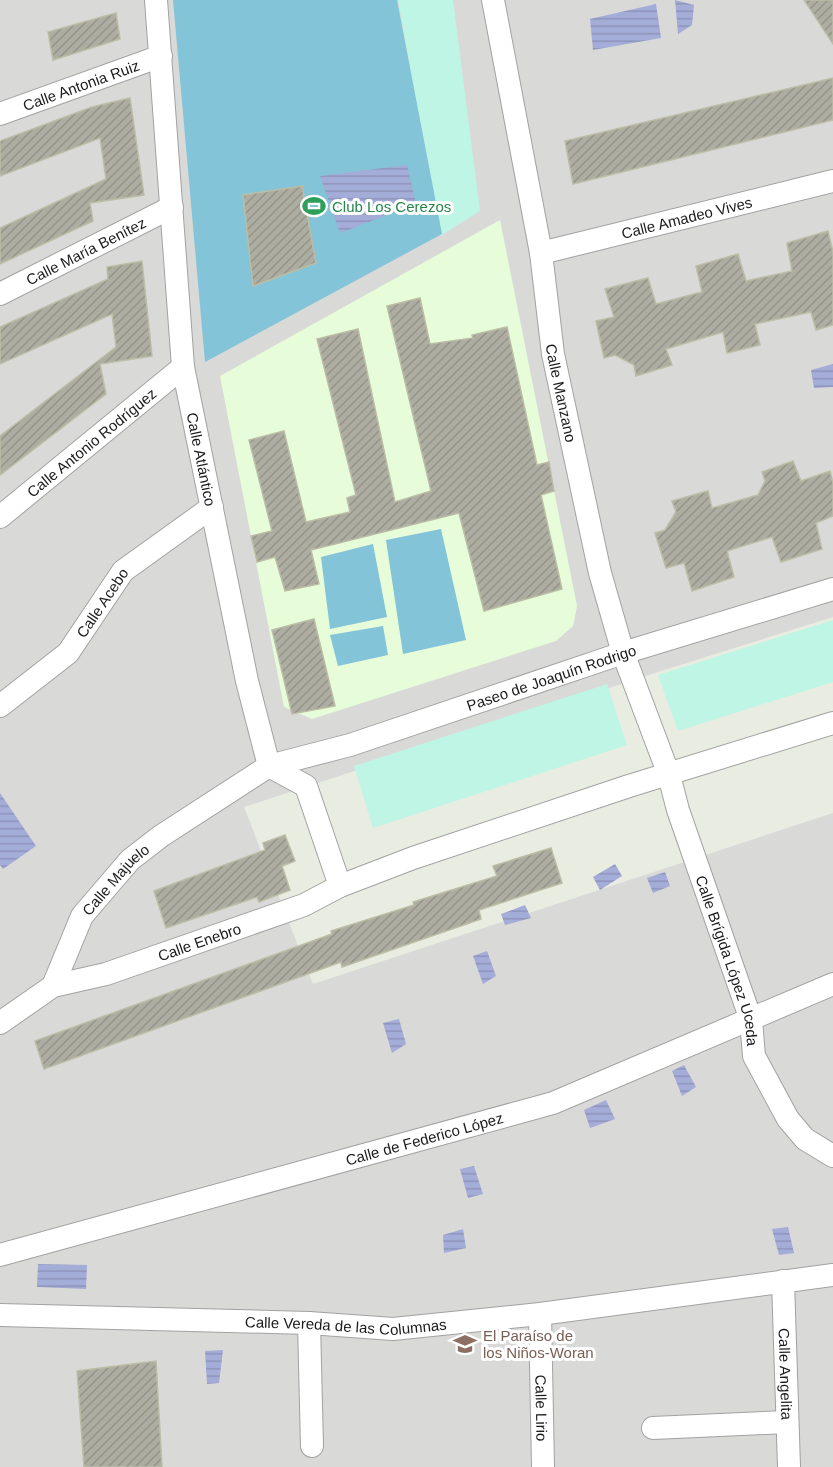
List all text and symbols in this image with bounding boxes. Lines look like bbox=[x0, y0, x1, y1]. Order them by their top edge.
street label: Calle Antonia Ruiz bbox=[20, 56, 141, 114]
sports icon: Club Los Cerezos bbox=[301, 193, 327, 219]
street label: Calle Amadeo Vives bbox=[620, 193, 754, 241]
place label: Club Los Cerezos bbox=[332, 198, 451, 215]
street label: Calle María Benítez bbox=[23, 213, 148, 288]
street label: Calle Manzano bbox=[543, 343, 580, 444]
street label: Calle Antonio Rodríguez bbox=[23, 384, 159, 500]
street label: Calle Atlántico bbox=[184, 411, 220, 507]
street label: Calle Acebo bbox=[72, 565, 131, 641]
street label: Paseo de Joaquín Rodrigo bbox=[464, 641, 638, 714]
street label: Calle Majuelo bbox=[78, 840, 152, 918]
street label: Calle Brígida López Uceda bbox=[693, 873, 762, 1047]
street label: Calle Enebro bbox=[155, 919, 243, 964]
street label: Calle de Federico López bbox=[344, 1109, 505, 1168]
street label: Calle Vereda de las Columnas bbox=[245, 1313, 447, 1338]
place label: El Paraíso de los Niños-Woran bbox=[483, 1327, 594, 1361]
street label: Calle Angelita bbox=[776, 1328, 796, 1421]
school or university icon: El Paraíso de los Niños-Woran bbox=[452, 1331, 478, 1357]
street label: Calle Lirio bbox=[533, 1374, 551, 1442]

